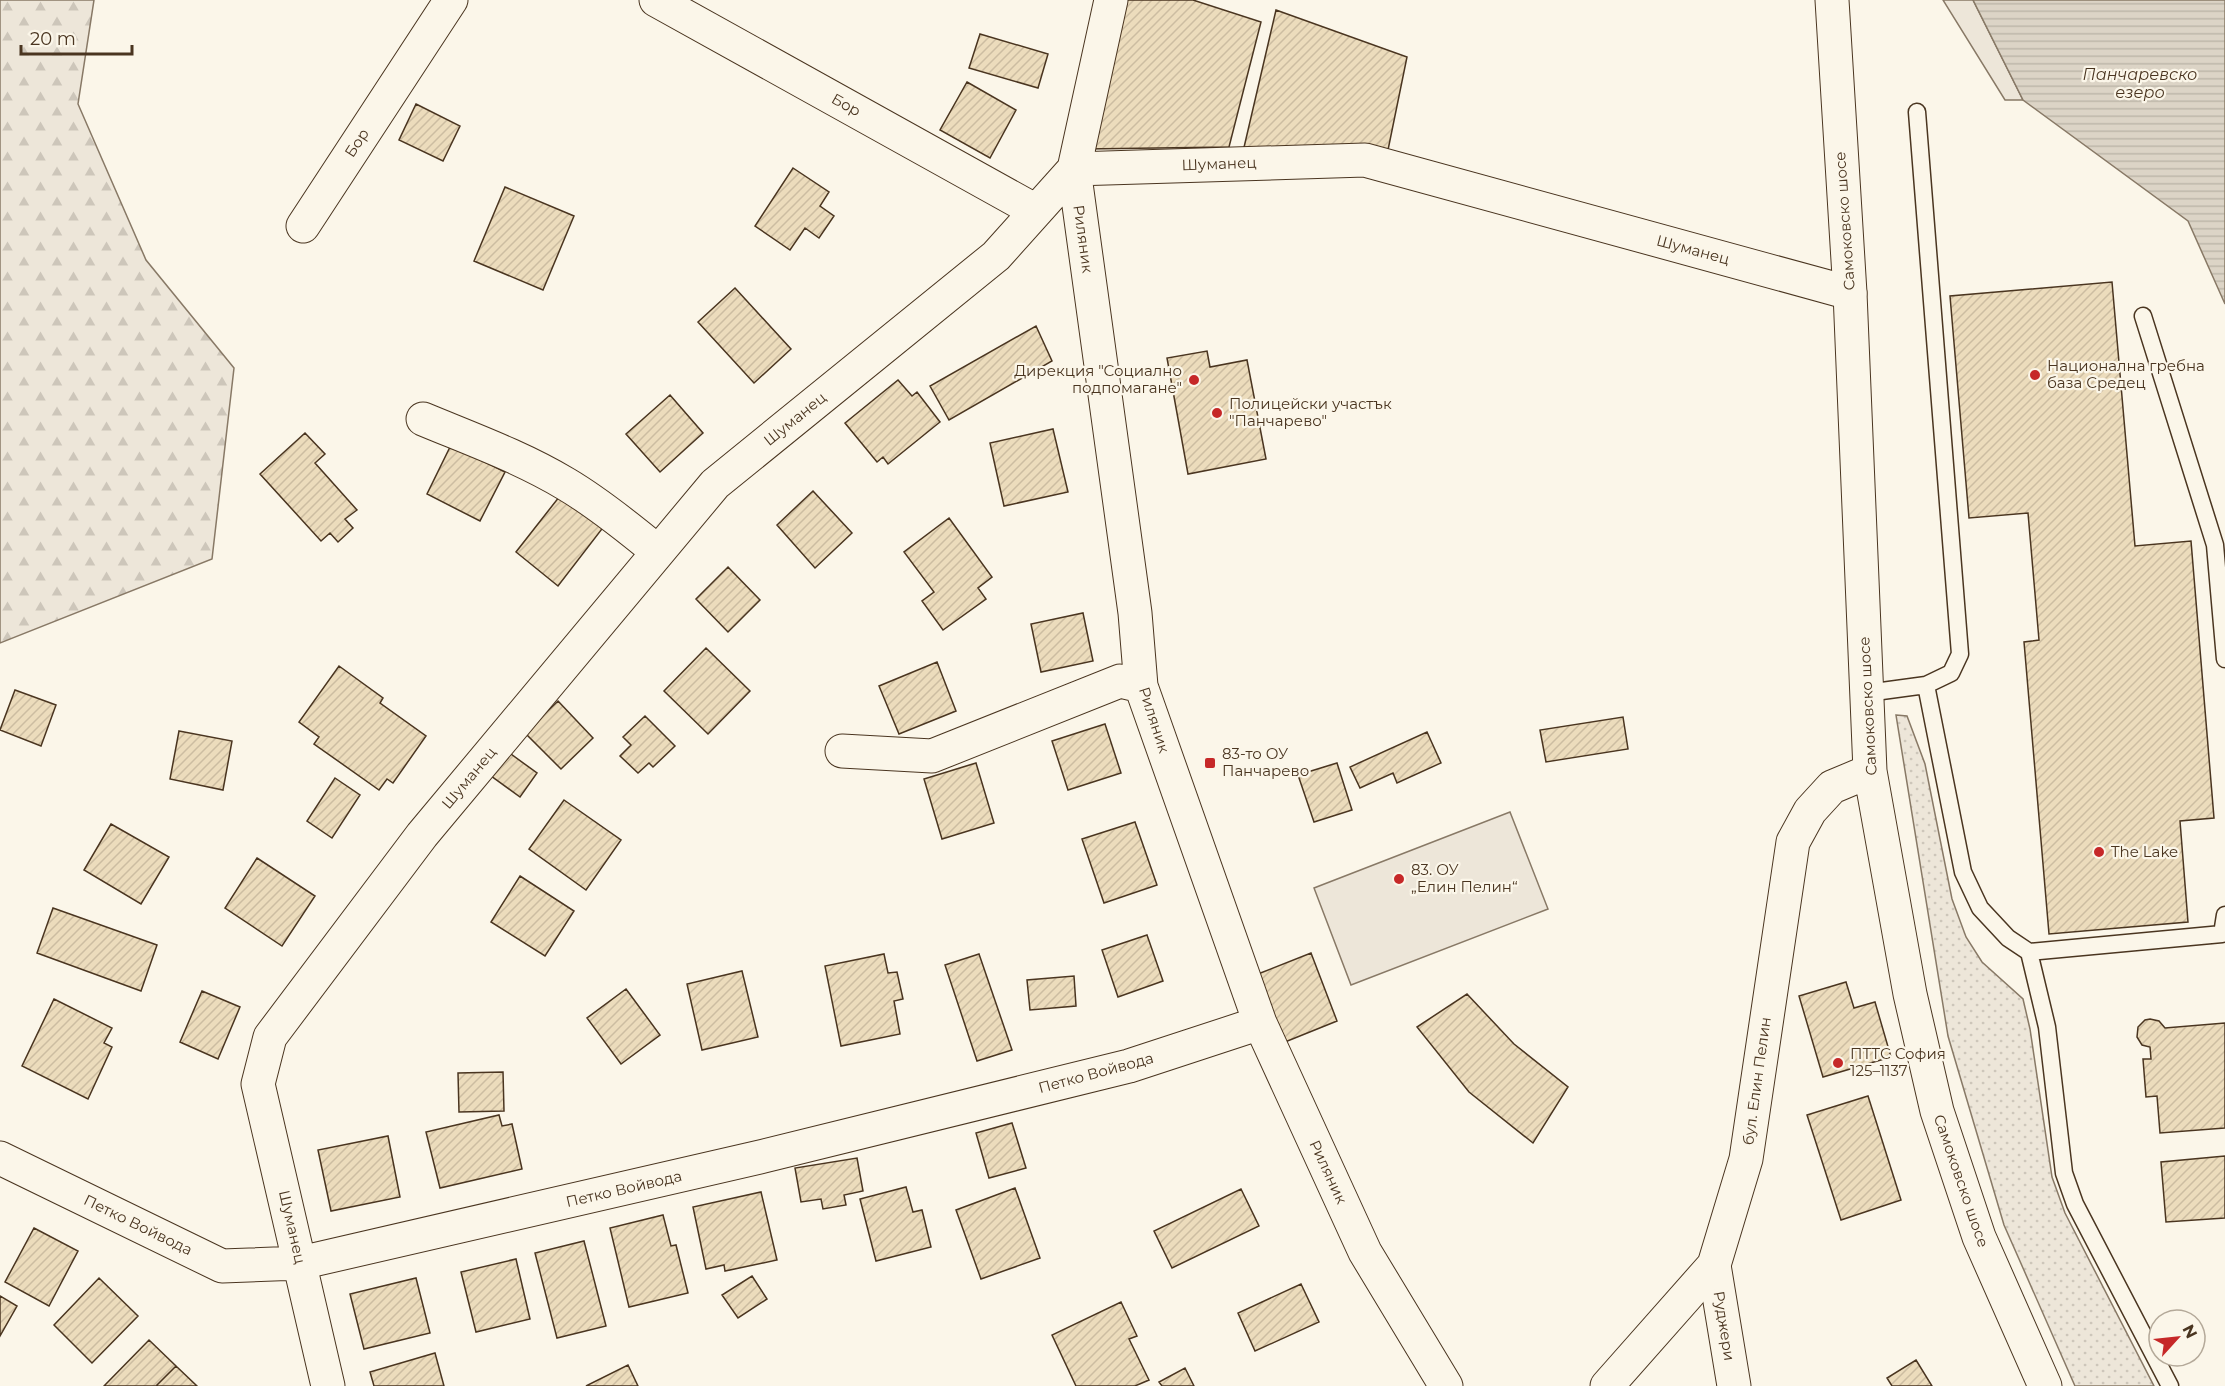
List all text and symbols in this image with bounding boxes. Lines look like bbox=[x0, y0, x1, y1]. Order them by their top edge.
scale bar bbox=[21, 18, 132, 56]
text: 20 m bbox=[30, 28, 76, 50]
water label: Панчаревско езеро bbox=[2083, 65, 2197, 102]
street label: Бор bbox=[828, 89, 864, 120]
street label: Бор bbox=[340, 125, 373, 161]
street label: Самоковско шосе bbox=[1830, 151, 1859, 291]
street label: Шуманец bbox=[1181, 153, 1257, 174]
street label: Риляник bbox=[1069, 204, 1098, 274]
street label: Шуманец bbox=[1654, 231, 1732, 268]
place label: Национална гребна база Средец bbox=[2047, 356, 2205, 392]
place label: Дирекция "Социално подпомагане" bbox=[1014, 361, 1182, 397]
marker: Национална гребна база Средец bbox=[2028, 368, 2042, 382]
marker: Дирекция "Социално подпомагане" bbox=[1187, 373, 1201, 387]
street label: Шуманец bbox=[760, 388, 830, 450]
place label: Полицейски участък "Панчарево" bbox=[1229, 394, 1392, 430]
marker: Полицейски участък "Панчарево" bbox=[1210, 406, 1224, 420]
street label: Самоковско шосе bbox=[1854, 636, 1881, 776]
street label: Риляник bbox=[1135, 684, 1174, 756]
street label: Шуманец bbox=[437, 743, 500, 813]
place label: 83-то ОУ Панчарево bbox=[1222, 744, 1309, 780]
marker: 83-то ОУ Панчарево bbox=[1203, 756, 1217, 770]
place label: The Lake bbox=[2111, 842, 2178, 861]
marker: The Lake bbox=[2092, 845, 2106, 859]
place label: 83. ОУ „Елин Пелин“ bbox=[1411, 860, 1518, 896]
marker: 83. ОУ „Елин Пелин“ bbox=[1392, 872, 1406, 886]
street label: бул. Елин Пелин bbox=[1738, 1016, 1775, 1146]
place label: ПТТС София 125–1137 bbox=[1850, 1044, 1946, 1080]
street label: Петко Войвода bbox=[1036, 1048, 1156, 1097]
marker: ПТТС София 125–1137 bbox=[1831, 1056, 1845, 1070]
street label: Самоковско шосе bbox=[1930, 1112, 1993, 1250]
street label: Риляник bbox=[1305, 1137, 1352, 1207]
street label: Петко Войвода bbox=[564, 1166, 684, 1211]
street label: Шуманец bbox=[275, 1188, 310, 1266]
street label: Петко Войвода bbox=[81, 1190, 196, 1259]
street label: Руджери bbox=[1710, 1290, 1739, 1362]
north arrow bbox=[2147, 1308, 2207, 1368]
text: N bbox=[2179, 1321, 2201, 1341]

